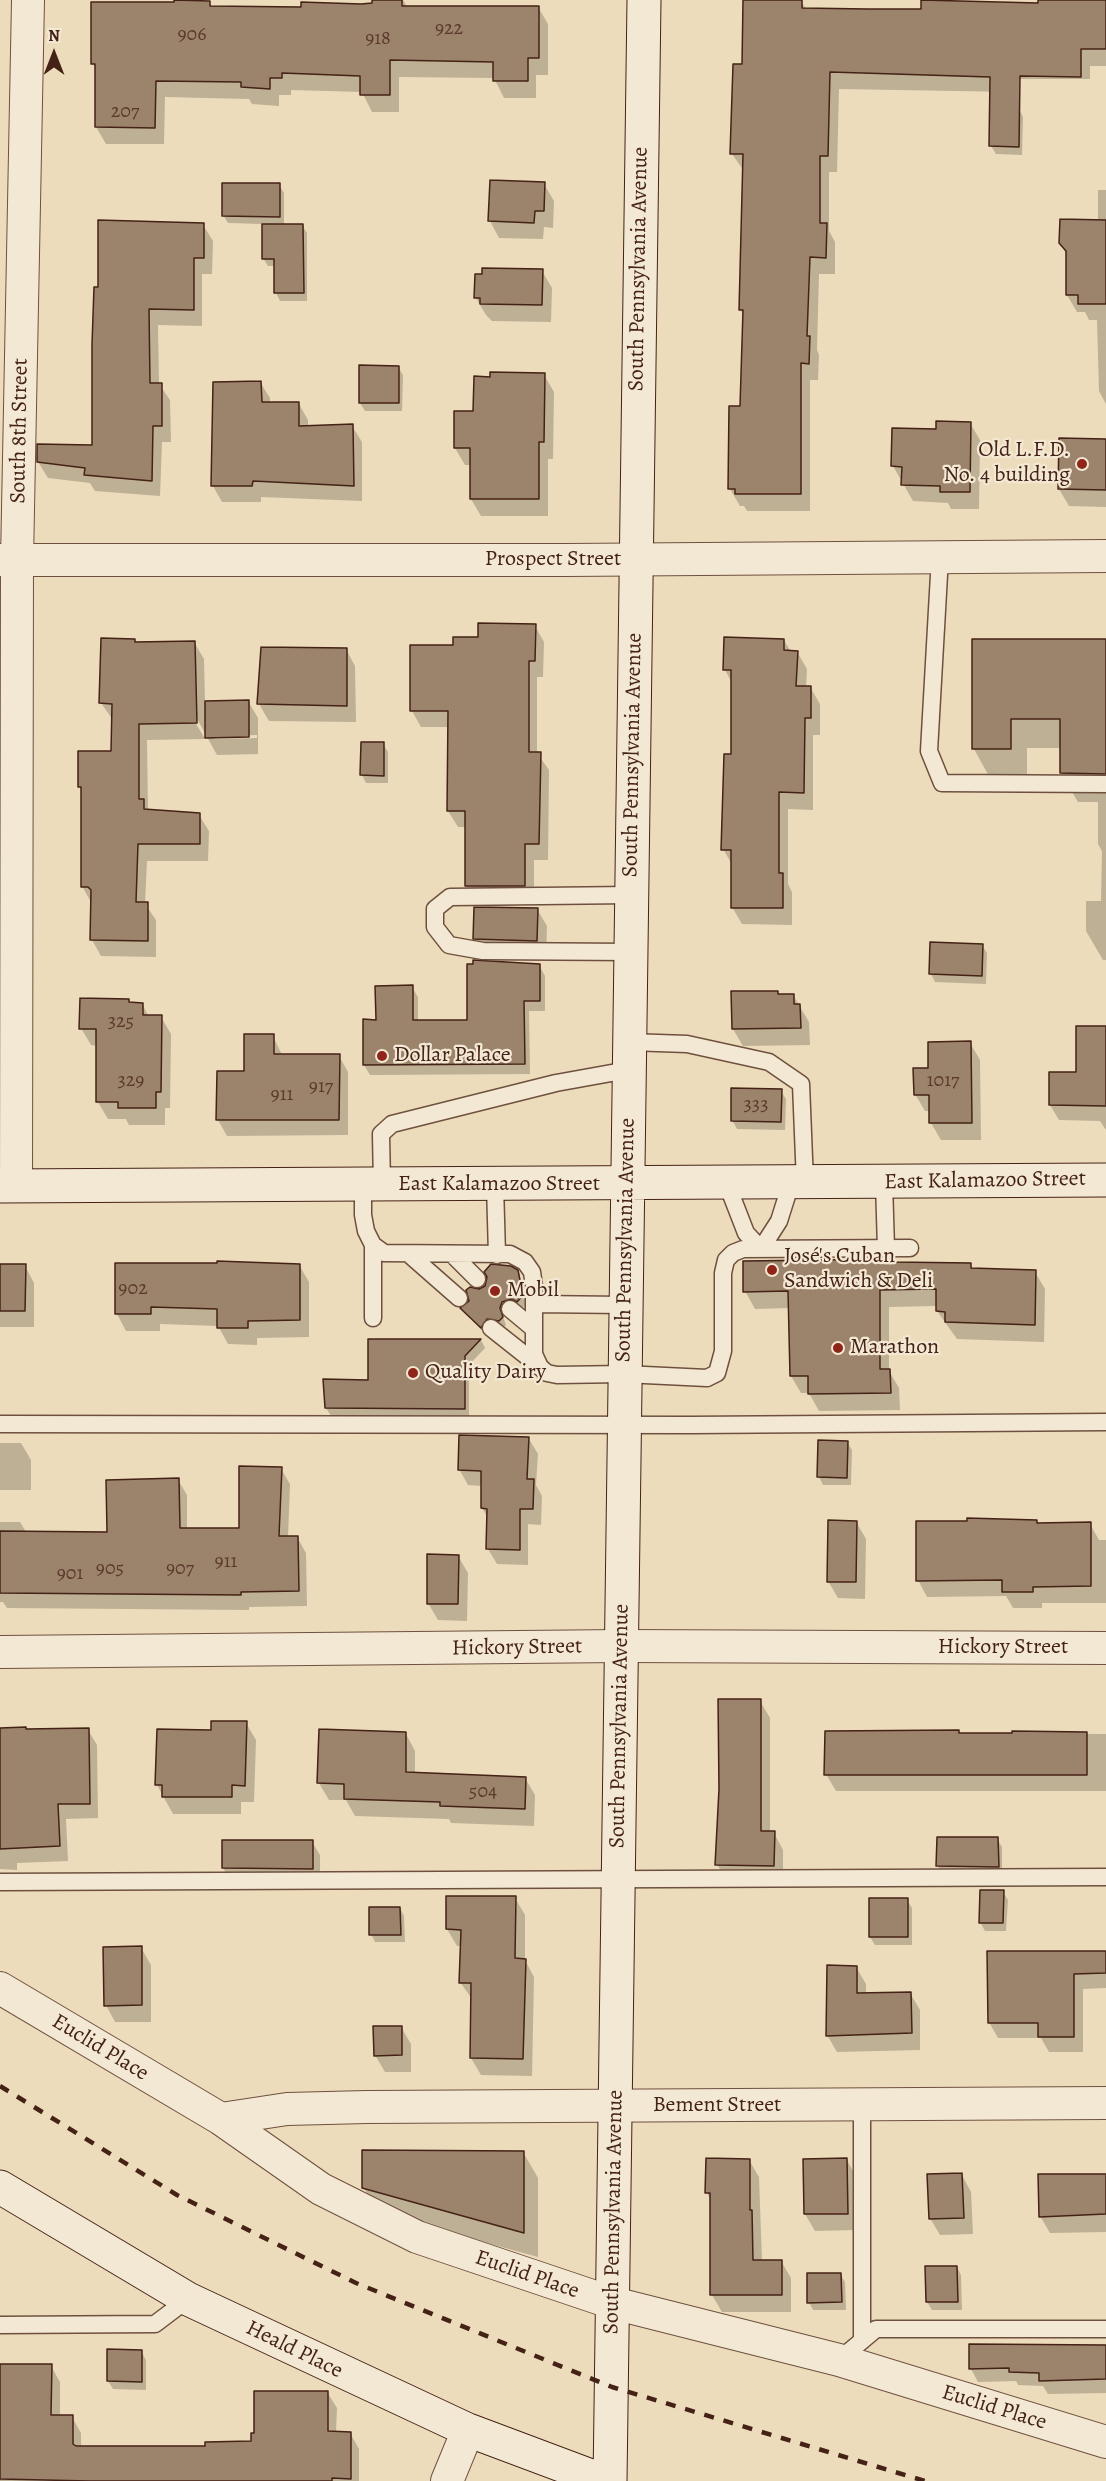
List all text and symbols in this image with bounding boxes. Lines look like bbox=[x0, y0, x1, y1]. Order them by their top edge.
house number: 922 bbox=[435, 17, 463, 41]
house number: 906 bbox=[178, 23, 206, 47]
north arrow bbox=[24, 24, 84, 84]
text: N bbox=[48, 25, 60, 47]
house number: 918 bbox=[365, 27, 391, 51]
house number: 207 bbox=[111, 100, 139, 124]
street label: South Pennsylvania Avenue bbox=[624, 146, 654, 392]
street label: South 8th Street bbox=[6, 358, 34, 504]
place label: Old L.F.D. No. 4 building bbox=[943, 438, 1070, 490]
marker: Old L.F.D. No. 4 building bbox=[1075, 457, 1089, 471]
street label: Prospect Street bbox=[485, 547, 621, 573]
street label: South Pennsylvania Avenue bbox=[618, 632, 648, 878]
house number: 325 bbox=[108, 1010, 134, 1034]
place label: Dollar Palace bbox=[394, 1043, 511, 1069]
marker: Dollar Palace bbox=[375, 1049, 389, 1063]
house number: 329 bbox=[118, 1069, 144, 1093]
house number: 1017 bbox=[927, 1069, 959, 1093]
house number: 917 bbox=[309, 1075, 333, 1099]
house number: 911 bbox=[271, 1083, 293, 1107]
house number: 333 bbox=[744, 1093, 768, 1117]
street label: South Pennsylvania Avenue bbox=[611, 1117, 641, 1363]
street label: East Kalamazoo Street bbox=[884, 1166, 1086, 1196]
street label: East Kalamazoo Street bbox=[398, 1172, 600, 1198]
place label: José's Cuban Sandwich & Deli bbox=[784, 1244, 933, 1296]
marker: José's Cuban Sandwich & Deli bbox=[765, 1263, 779, 1277]
house number: 902 bbox=[118, 1277, 148, 1301]
place label: Mobil bbox=[507, 1278, 559, 1304]
marker: Mobil bbox=[488, 1284, 502, 1298]
place label: Marathon bbox=[850, 1335, 939, 1361]
marker: Marathon bbox=[831, 1341, 845, 1355]
place label: Quality Dairy bbox=[425, 1360, 546, 1386]
marker: Quality Dairy bbox=[406, 1366, 420, 1380]
house number: 911 bbox=[215, 1550, 237, 1574]
house number: 905 bbox=[96, 1557, 124, 1581]
house number: 907 bbox=[166, 1557, 194, 1581]
house number: 901 bbox=[57, 1562, 83, 1586]
street label: South Pennsylvania Avenue bbox=[605, 1603, 635, 1849]
street label: Hickory Street bbox=[452, 1634, 582, 1662]
street label: Hickory Street bbox=[938, 1635, 1068, 1661]
house number: 504 bbox=[469, 1780, 497, 1804]
street label: Euclid Place bbox=[47, 2009, 153, 2087]
street label: South Pennsylvania Avenue bbox=[599, 2089, 629, 2335]
street label: Bement Street bbox=[653, 2093, 781, 2119]
street label: Euclid Place bbox=[472, 2245, 582, 2305]
street label: Heald Place bbox=[241, 2315, 347, 2385]
street label: Euclid Place bbox=[938, 2380, 1050, 2436]

